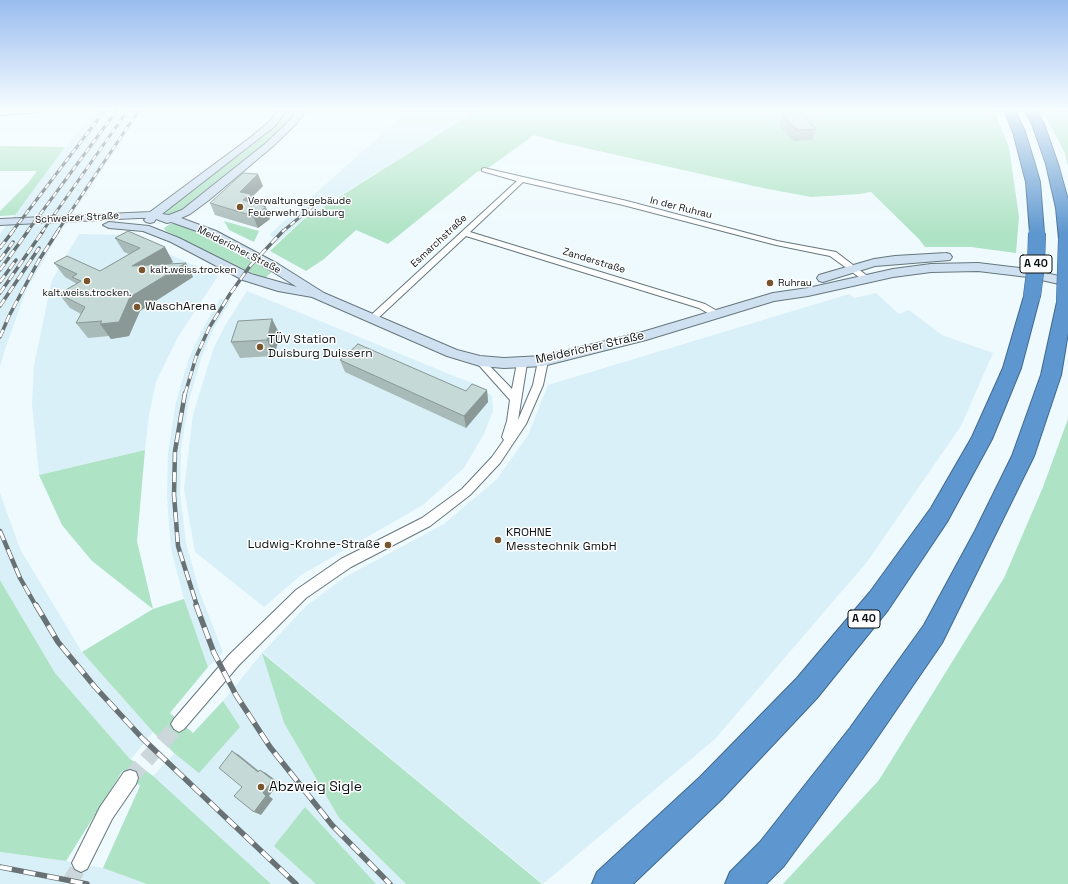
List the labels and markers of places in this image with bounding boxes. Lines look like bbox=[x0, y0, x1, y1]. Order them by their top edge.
place label: Verwaltungsgebäude Feuerwehr Duisburg bbox=[248, 195, 351, 218]
marker: Verwaltungsgebäude Feuerwehr Duisburg bbox=[235, 202, 245, 212]
place label: kalt.weiss.trocken bbox=[150, 264, 237, 276]
marker: kalt.weiss.trocken bbox=[137, 265, 147, 275]
marker: kalt.weiss.trocken. bbox=[82, 276, 92, 286]
place label: Ruhrau bbox=[778, 277, 812, 289]
marker: Ruhrau bbox=[765, 278, 775, 288]
place label: kalt.weiss.trocken. bbox=[42, 287, 132, 299]
place label: WaschArena bbox=[145, 300, 216, 314]
marker: WaschArena bbox=[132, 302, 142, 312]
place label: TÜV Station Duisburg Duissern bbox=[268, 333, 373, 361]
marker: TÜV Station Duisburg Duissern bbox=[255, 342, 265, 352]
place label: KROHNE Messtechnik GmbH bbox=[506, 526, 617, 554]
marker: KROHNE Messtechnik GmbH bbox=[493, 535, 503, 545]
place label: Ludwig-Krohne-Straße bbox=[248, 538, 380, 552]
marker: Ludwig-Krohne-Straße bbox=[383, 540, 393, 550]
place label: Abzweig Sigle bbox=[269, 779, 362, 795]
marker: Abzweig Sigle bbox=[256, 782, 266, 792]

